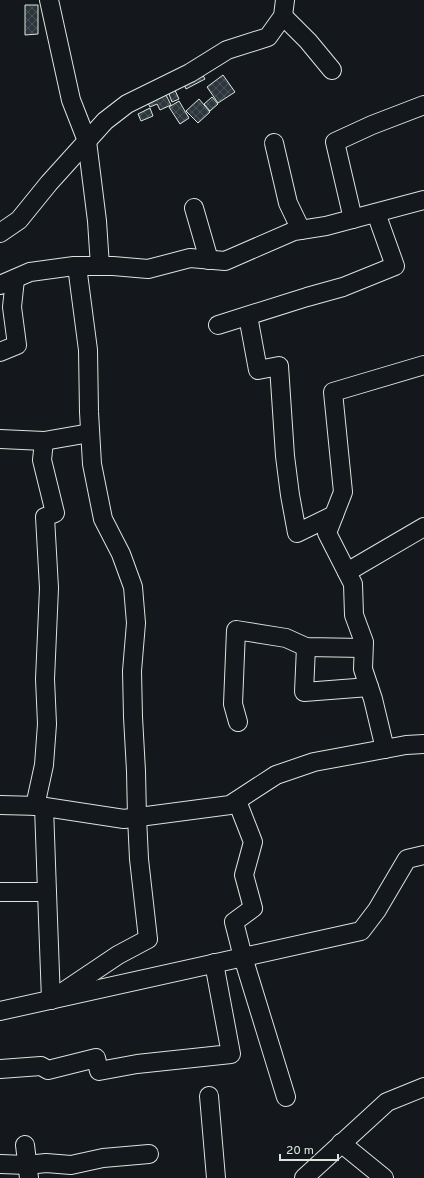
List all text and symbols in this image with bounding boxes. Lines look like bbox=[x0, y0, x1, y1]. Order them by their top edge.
scale bar bbox=[280, 1136, 338, 1162]
text: 20 m bbox=[286, 1143, 314, 1159]

